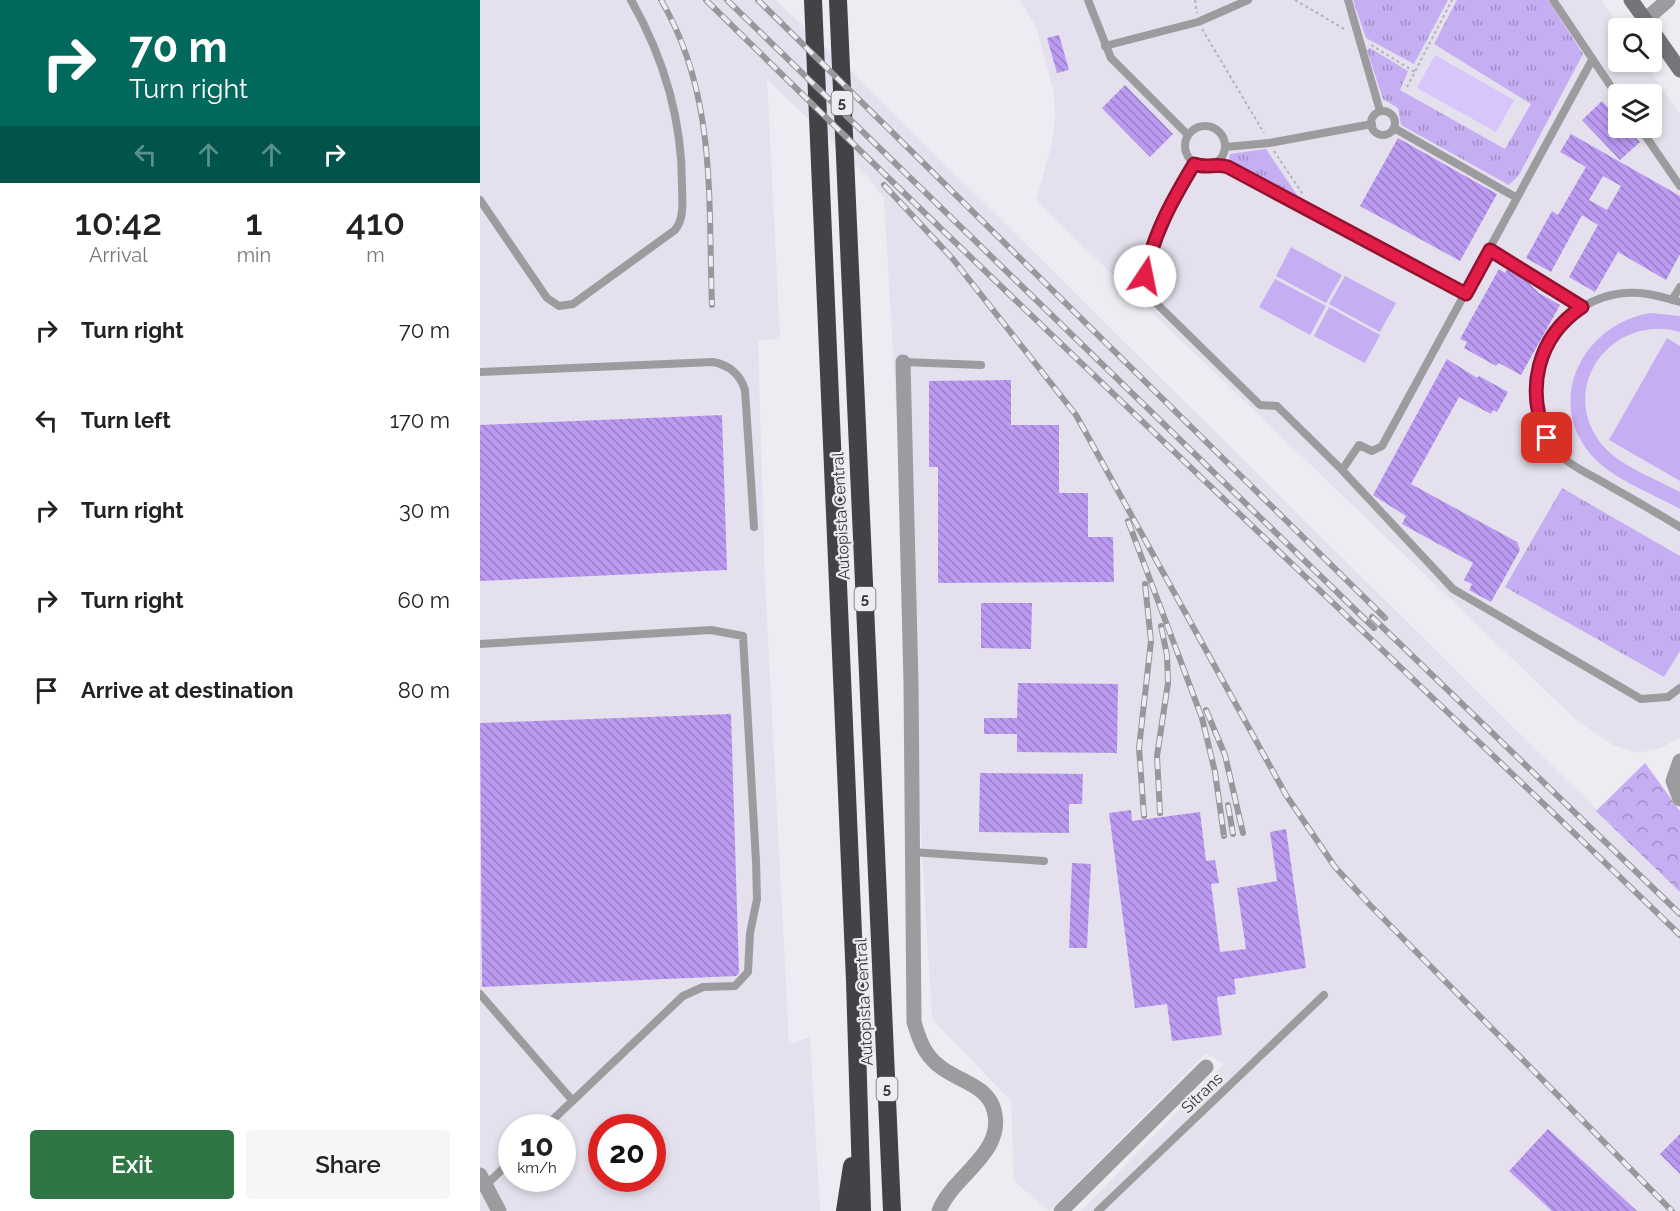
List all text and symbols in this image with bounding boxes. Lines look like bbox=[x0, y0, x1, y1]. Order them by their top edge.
map controls bbox=[1608, 18, 1662, 138]
button: search bbox=[1608, 18, 1662, 72]
text: 70 m bbox=[129, 23, 228, 72]
icon: right bbox=[30, 24, 108, 102]
text: Turn right bbox=[129, 73, 248, 104]
button: layers bbox=[1608, 84, 1662, 138]
road number: 5 bbox=[832, 91, 852, 115]
icon: left bbox=[129, 138, 162, 171]
icon: ahead bbox=[192, 138, 225, 171]
icon: ahead bbox=[255, 138, 288, 171]
icon: right bbox=[318, 138, 351, 171]
text: 10:42 bbox=[75, 201, 162, 243]
text: 1 bbox=[245, 201, 262, 243]
text: 410 bbox=[346, 201, 405, 243]
text: Arrival bbox=[89, 243, 148, 267]
text: min bbox=[237, 243, 271, 267]
text: m bbox=[366, 243, 385, 267]
position arrow bbox=[1113, 244, 1177, 308]
icon: right bbox=[30, 314, 63, 347]
text: Turn right bbox=[81, 317, 184, 343]
text: 70 m bbox=[399, 317, 450, 343]
icon: left bbox=[30, 404, 63, 437]
text: Turn left bbox=[81, 407, 171, 433]
text: 170 m bbox=[390, 407, 450, 433]
pin bbox=[1521, 412, 1572, 463]
icon: arrive bbox=[1530, 421, 1563, 454]
street label: Autopista Central bbox=[828, 451, 854, 580]
icon: right bbox=[30, 494, 63, 527]
text: Turn right bbox=[81, 497, 184, 523]
text: 30 m bbox=[399, 497, 450, 523]
icon: right bbox=[30, 584, 63, 617]
text: Turn right bbox=[81, 587, 184, 613]
text: 60 m bbox=[397, 587, 450, 613]
road number: 5 bbox=[854, 587, 876, 611]
icon: arrive bbox=[30, 674, 63, 707]
text: Arrive at destination bbox=[81, 677, 294, 703]
text: 80 m bbox=[398, 677, 450, 703]
street label: Autopista Central bbox=[851, 937, 877, 1066]
street label: Sitrans bbox=[1177, 1069, 1227, 1117]
road number: 5 bbox=[876, 1077, 898, 1101]
speed limit sign: 20 bbox=[588, 1114, 666, 1192]
text: 10 bbox=[520, 1128, 554, 1163]
button: Exit bbox=[30, 1130, 234, 1199]
button: Share bbox=[246, 1130, 450, 1199]
text: km/h bbox=[517, 1159, 557, 1177]

